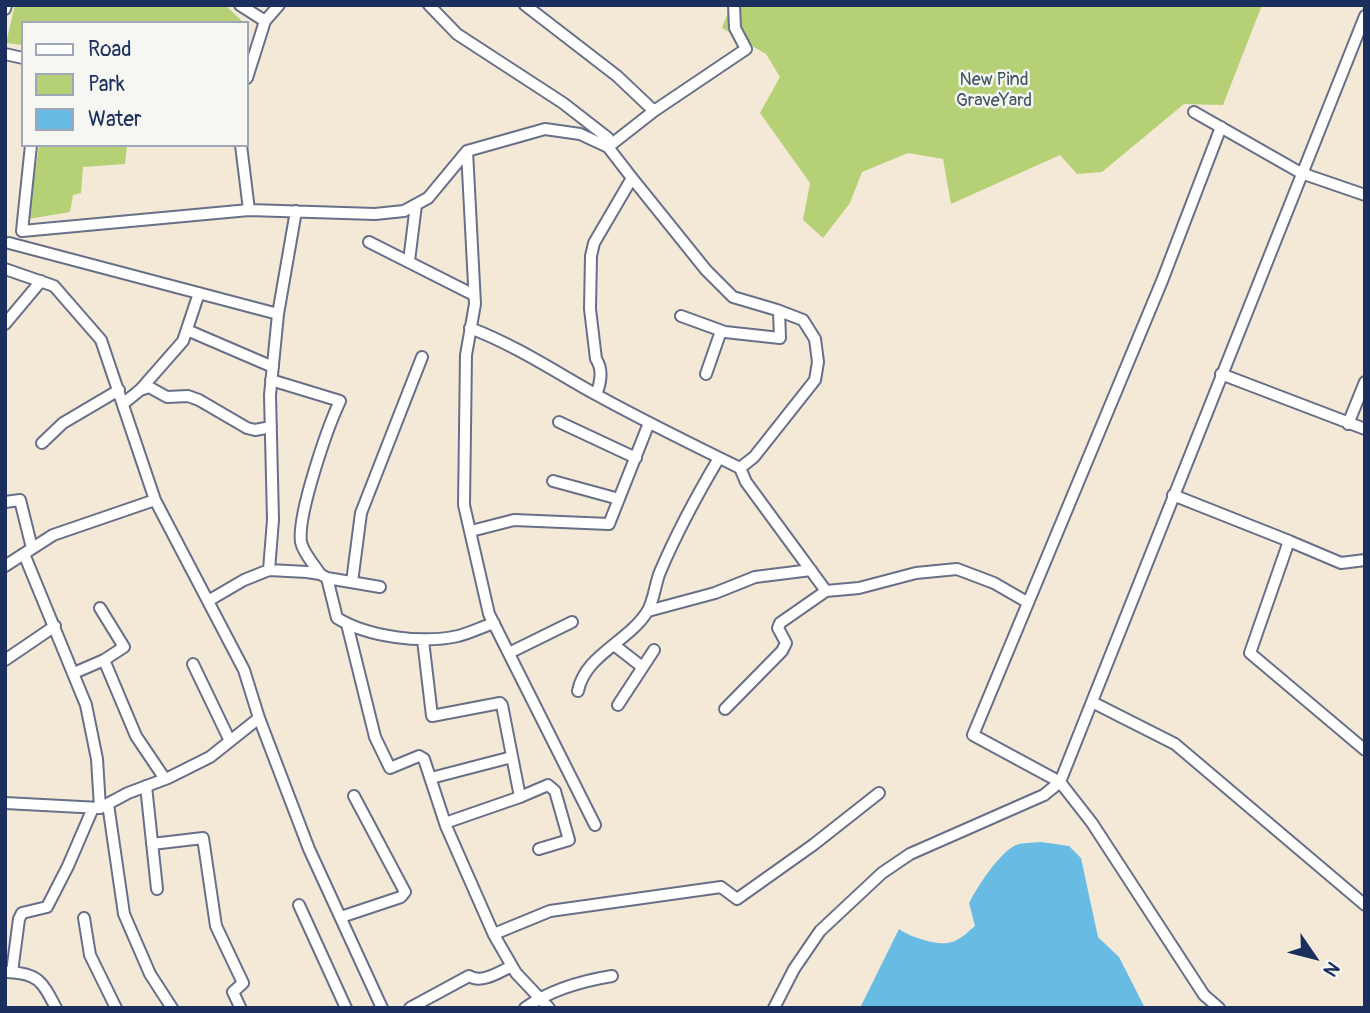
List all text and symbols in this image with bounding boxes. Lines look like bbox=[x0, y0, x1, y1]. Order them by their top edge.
legend bbox=[21, 21, 248, 147]
text: Road bbox=[88, 36, 132, 63]
park label: New Pind GraveYard bbox=[956, 69, 1032, 112]
text: Park bbox=[88, 71, 125, 98]
text: Water bbox=[88, 106, 141, 133]
north arrow bbox=[1279, 922, 1349, 992]
text: N bbox=[1318, 957, 1345, 981]

